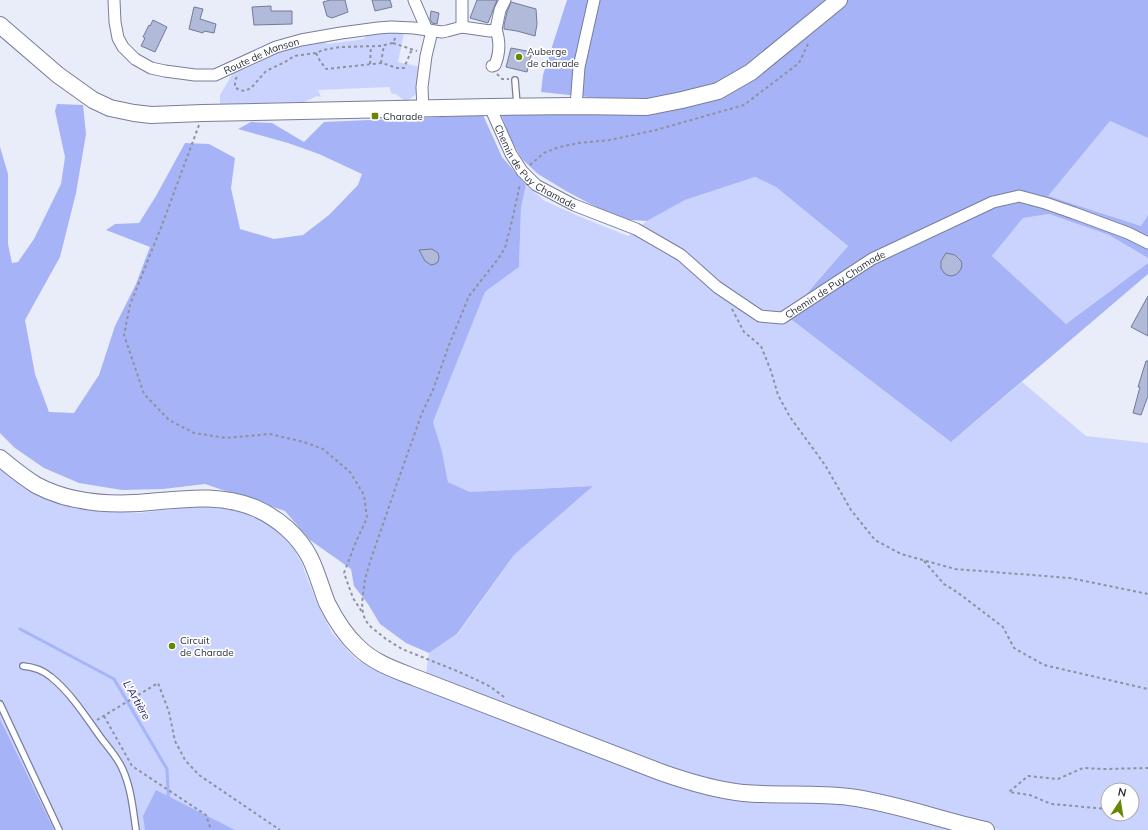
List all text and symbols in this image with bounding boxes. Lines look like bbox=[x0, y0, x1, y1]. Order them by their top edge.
street label: Route de Manson bbox=[221, 34, 301, 77]
place label: Auberge de charade bbox=[527, 45, 579, 70]
marker: Auberge de charade bbox=[514, 52, 524, 62]
place label: Charade bbox=[383, 110, 423, 123]
marker: Charade bbox=[370, 111, 380, 121]
street label: Chemin de Puy Chamade bbox=[492, 122, 579, 212]
street label: Chemin de Puy Chamade bbox=[782, 247, 887, 321]
place label: Circuit de Charade bbox=[180, 634, 234, 659]
marker: Circuit de Charade bbox=[167, 641, 177, 651]
water label: L'Artière bbox=[120, 678, 154, 722]
north arrow bbox=[1100, 782, 1140, 822]
text: N bbox=[1117, 785, 1128, 800]

